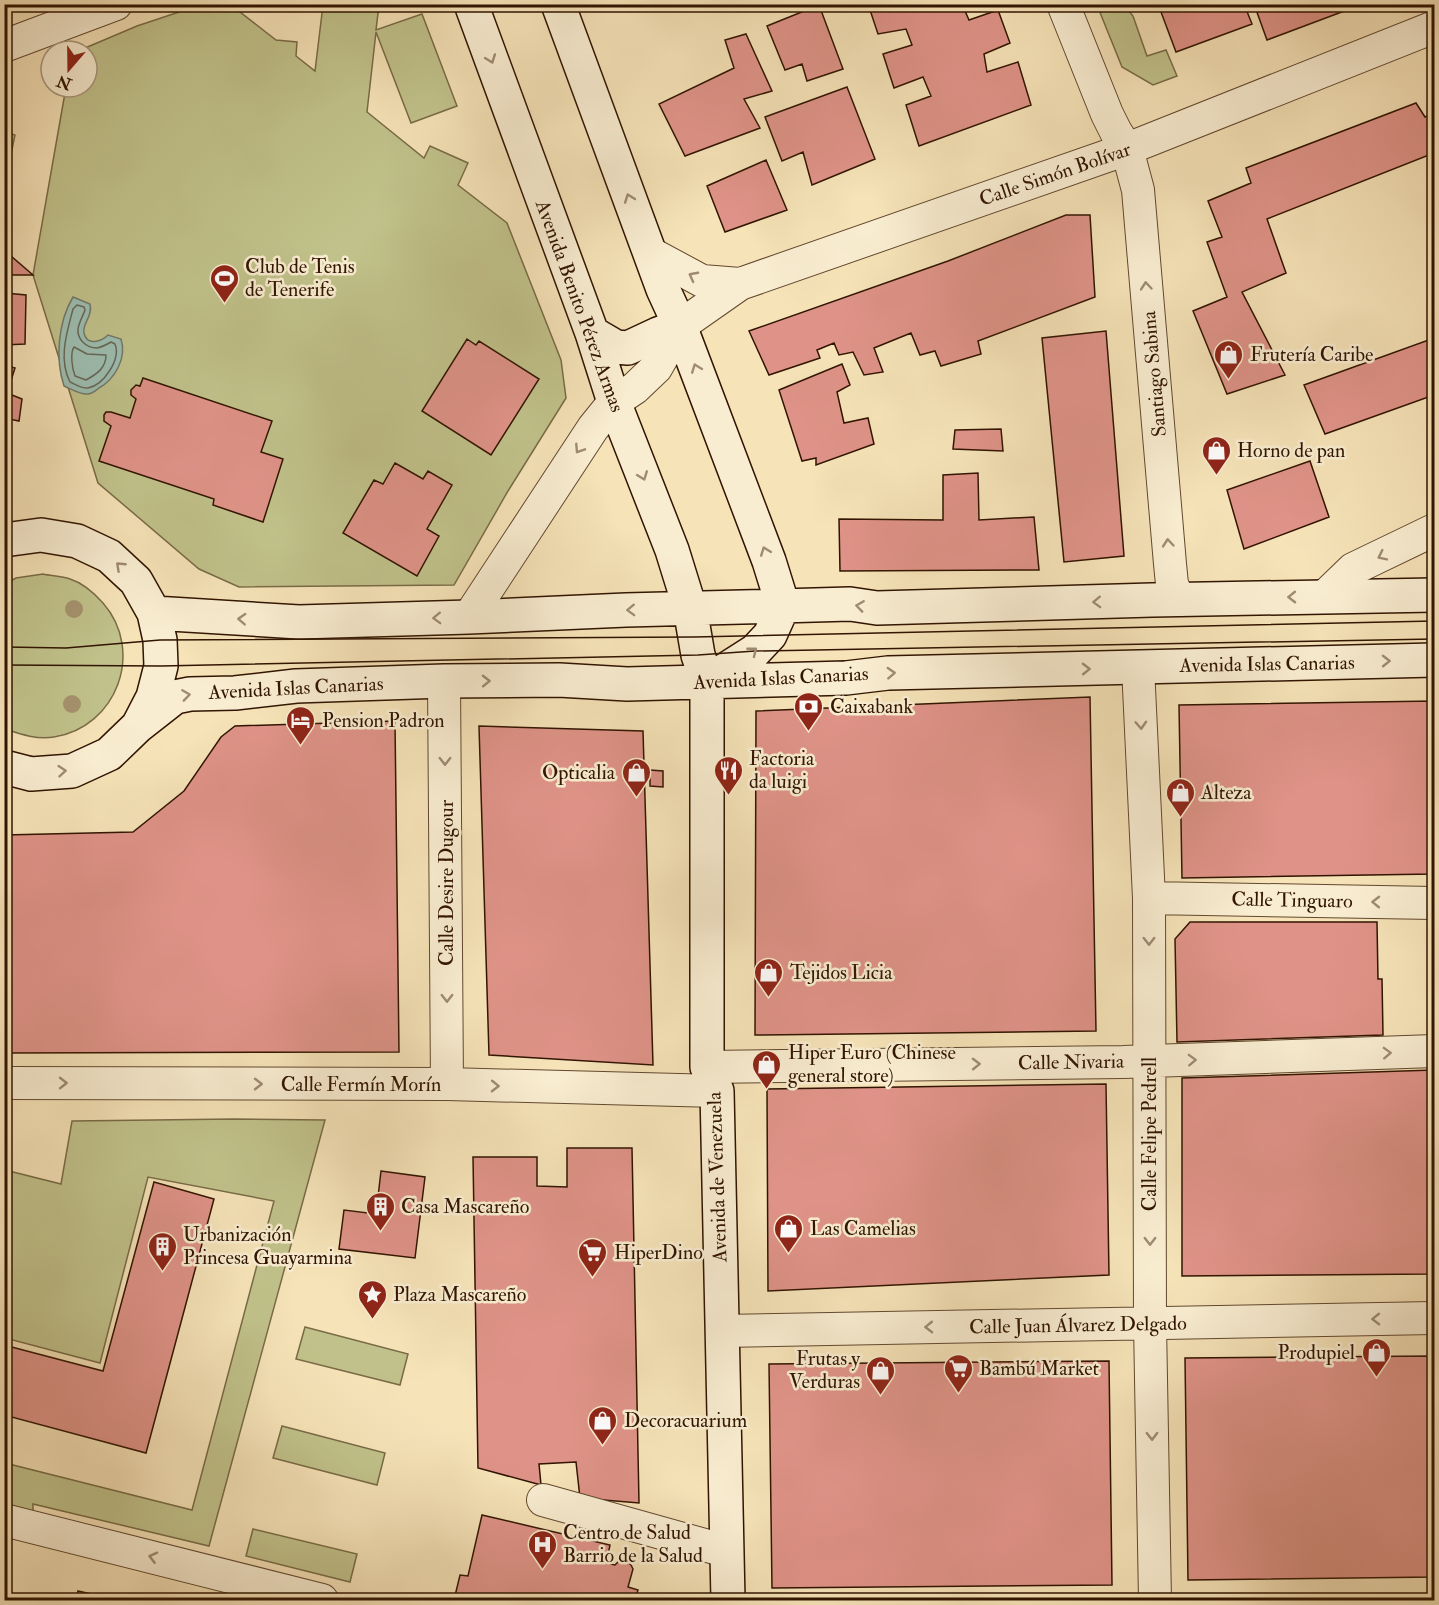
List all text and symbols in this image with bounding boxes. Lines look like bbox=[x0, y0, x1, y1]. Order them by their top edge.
north arrow bbox=[39, 39, 99, 99]
one-way arrow bbox=[483, 54, 496, 64]
text: N bbox=[53, 70, 75, 94]
street label: Calle Simón Bolívar bbox=[976, 136, 1135, 212]
one-way arrow bbox=[624, 193, 637, 204]
street label: Avenida Benito Pérez Armas bbox=[530, 196, 630, 416]
place label: Club de Tenis de Tenerife bbox=[245, 254, 355, 302]
sports icon: Club de Tenis de Tenerife bbox=[208, 262, 240, 304]
one-way arrow bbox=[688, 272, 699, 283]
one-way arrow bbox=[1140, 282, 1153, 291]
street label: Santiago Sabina bbox=[1136, 309, 1172, 438]
shop icon: Frutería Caribe bbox=[1213, 338, 1245, 380]
place label: Frutería Caribe bbox=[1250, 342, 1373, 367]
one-way arrow bbox=[691, 363, 703, 374]
shop icon: Horno de pan bbox=[1200, 434, 1232, 476]
place label: Horno de pan bbox=[1237, 438, 1345, 464]
one-way arrow bbox=[575, 442, 586, 453]
one-way arrow bbox=[636, 470, 648, 481]
one-way arrow bbox=[1162, 539, 1175, 548]
one-way arrow bbox=[760, 546, 772, 557]
one-way arrow bbox=[1377, 548, 1388, 560]
one-way arrow bbox=[116, 563, 127, 574]
one-way arrow bbox=[1288, 591, 1297, 604]
one-way arrow bbox=[1093, 595, 1102, 608]
one-way arrow bbox=[856, 600, 865, 612]
one-way arrow bbox=[627, 603, 636, 616]
one-way arrow bbox=[237, 612, 246, 625]
one-way arrow bbox=[432, 612, 441, 625]
one-way arrow bbox=[746, 648, 757, 659]
street label: Avenida Islas Canarias bbox=[1178, 650, 1355, 678]
one-way arrow bbox=[1381, 655, 1390, 668]
street label: Avenida Islas Canarias bbox=[692, 661, 869, 695]
one-way arrow bbox=[1081, 662, 1090, 675]
one-way arrow bbox=[886, 666, 895, 679]
street label: Avenida Islas Canarias bbox=[207, 671, 384, 705]
one-way arrow bbox=[481, 675, 490, 687]
one-way arrow bbox=[182, 689, 191, 702]
bank icon: Caixabank bbox=[793, 690, 825, 732]
place label: Caixabank bbox=[830, 694, 914, 719]
hotel icon: Pension Padron bbox=[285, 704, 317, 746]
place label: Pension Padron bbox=[322, 708, 445, 733]
one-way arrow bbox=[1134, 721, 1147, 730]
place label: Factoria da luigi bbox=[749, 746, 815, 794]
restaurant icon: Factoria da luigi bbox=[712, 754, 744, 796]
one-way arrow bbox=[439, 756, 451, 765]
shop icon: Opticalia bbox=[620, 756, 652, 798]
place label: Opticalia bbox=[542, 760, 616, 786]
one-way arrow bbox=[57, 765, 67, 778]
shop icon: Alteza bbox=[1164, 776, 1196, 818]
place label: Alteza bbox=[1200, 780, 1252, 805]
street label: Calle Desire Dugour bbox=[434, 799, 459, 966]
street label: Calle Tinguaro bbox=[1231, 886, 1353, 914]
one-way arrow bbox=[1372, 895, 1381, 908]
one-way arrow bbox=[1143, 937, 1155, 946]
shop icon: Tejidos Licia bbox=[753, 956, 785, 998]
place label: Tejidos Licia bbox=[790, 960, 893, 985]
one-way arrow bbox=[441, 993, 453, 1002]
place label: Hiper Euro (Chinese general store) bbox=[788, 1040, 956, 1088]
one-way arrow bbox=[1382, 1047, 1391, 1059]
shop icon: Hiper Euro (Chinese general store) bbox=[751, 1048, 783, 1090]
street label: Calle Nivaria bbox=[1018, 1049, 1125, 1075]
one-way arrow bbox=[1187, 1053, 1196, 1066]
one-way arrow bbox=[971, 1057, 980, 1070]
street label: Calle Felipe Pedrell bbox=[1137, 1057, 1163, 1211]
street label: Calle Fermín Morín bbox=[281, 1072, 441, 1097]
one-way arrow bbox=[58, 1077, 67, 1089]
one-way arrow bbox=[253, 1078, 262, 1090]
one-way arrow bbox=[490, 1079, 499, 1092]
street label: Avenida de Venezuela bbox=[702, 1091, 733, 1264]
building icon: Casa Mascareño bbox=[364, 1190, 396, 1232]
place label: Casa Mascareño bbox=[401, 1194, 529, 1219]
shop icon: Las Camelias bbox=[773, 1212, 805, 1254]
place label: Las Camelias bbox=[810, 1216, 916, 1241]
place label: Urbanización Princesa Guayarmina bbox=[183, 1222, 353, 1270]
building icon: Urbanización Princesa Guayarmina bbox=[146, 1230, 178, 1272]
supermarket icon: HiperDino bbox=[577, 1236, 609, 1278]
one-way arrow bbox=[1144, 1237, 1156, 1246]
place label: HiperDino bbox=[614, 1240, 703, 1266]
place icon: Plaza Mascareño bbox=[356, 1278, 388, 1320]
place label: Plaza Mascareño bbox=[393, 1282, 526, 1307]
street label: Calle Juan Álvarez Delgado bbox=[969, 1310, 1187, 1339]
one-way arrow bbox=[1372, 1313, 1381, 1326]
one-way arrow bbox=[925, 1321, 934, 1333]
shop icon: Produpiel bbox=[1360, 1336, 1392, 1378]
place label: Produpiel bbox=[1278, 1340, 1355, 1366]
place label: Frutas y Verduras bbox=[789, 1346, 861, 1394]
supermarket icon: Bambú Market bbox=[942, 1352, 974, 1394]
shop icon: Frutas y Verduras bbox=[865, 1354, 897, 1396]
place label: Bambú Market bbox=[979, 1356, 1100, 1381]
shop icon: Decoracuarium bbox=[587, 1404, 619, 1446]
place label: Decoracuarium bbox=[624, 1408, 748, 1433]
one-way arrow bbox=[1146, 1432, 1158, 1441]
place label: Centro de Salud Barrio de la Salud bbox=[563, 1520, 703, 1568]
hospital icon: Centro de Salud Barrio de la Salud bbox=[526, 1528, 558, 1570]
one-way arrow bbox=[148, 1552, 158, 1565]

